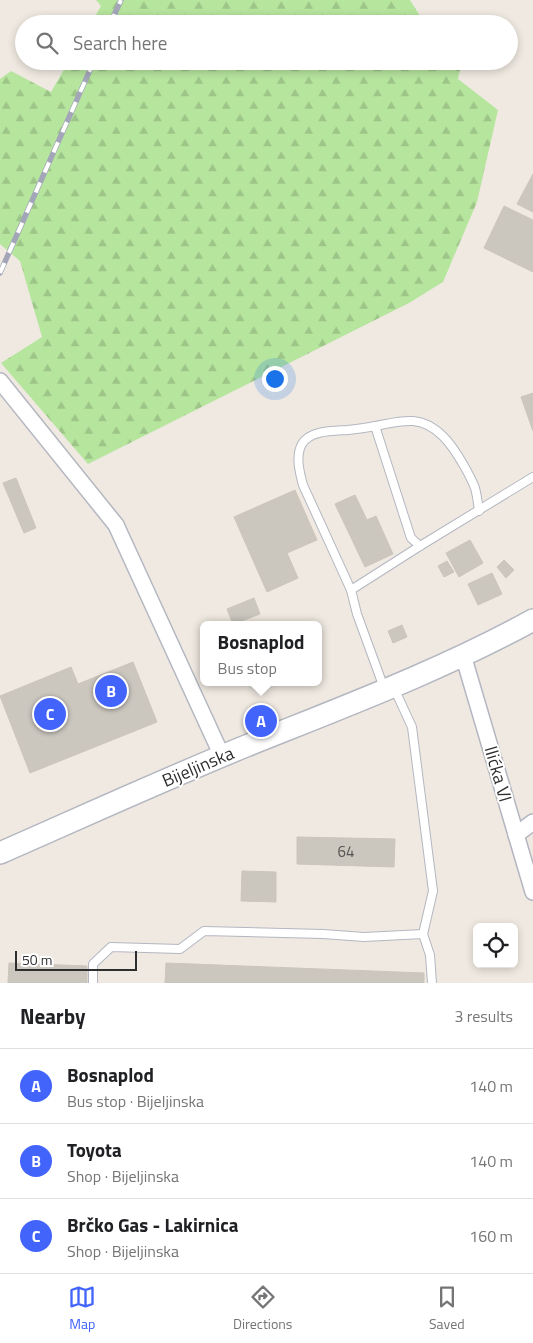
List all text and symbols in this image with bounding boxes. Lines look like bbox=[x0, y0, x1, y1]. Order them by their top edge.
search box bbox=[15, 15, 518, 70]
text: Search here bbox=[73, 28, 167, 57]
icon: search bbox=[33, 29, 61, 57]
your location bbox=[262, 366, 288, 392]
popup bbox=[200, 621, 322, 686]
text: Bosnaplod bbox=[218, 627, 304, 656]
text: Bus stop bbox=[218, 656, 277, 680]
pin: B bbox=[95, 672, 127, 710]
pin: C bbox=[34, 695, 66, 733]
pin: A bbox=[245, 702, 277, 740]
street label: Bijeljinska bbox=[158, 739, 238, 794]
street label: Ilićka VI bbox=[478, 743, 519, 805]
house number: 64 bbox=[338, 840, 354, 863]
map controls bbox=[473, 923, 518, 968]
button: locate bbox=[473, 923, 518, 968]
scale bar bbox=[15, 948, 138, 971]
text: 50 m bbox=[22, 949, 52, 970]
text: Nearby bbox=[20, 1000, 85, 1032]
text: 3 results bbox=[454, 1004, 513, 1028]
text: Bosnaplod bbox=[67, 1060, 154, 1089]
text: A bbox=[31, 1074, 41, 1098]
text: 140 m bbox=[469, 1074, 513, 1098]
text: Bus stop · Bijeljinska bbox=[67, 1089, 204, 1113]
text: Toyota bbox=[67, 1135, 122, 1164]
text: B bbox=[31, 1149, 41, 1173]
text: 140 m bbox=[469, 1149, 513, 1173]
text: Shop · Bijeljinska bbox=[67, 1164, 179, 1188]
text: Brčko Gas - Lakirnica bbox=[67, 1210, 238, 1239]
text: C bbox=[32, 1224, 40, 1248]
text: 160 m bbox=[469, 1224, 513, 1248]
text: Shop · Bijeljinska bbox=[67, 1239, 179, 1263]
tab: Map bbox=[68, 1283, 96, 1334]
tab: Directions bbox=[233, 1283, 292, 1334]
tab: Saved bbox=[429, 1283, 465, 1334]

